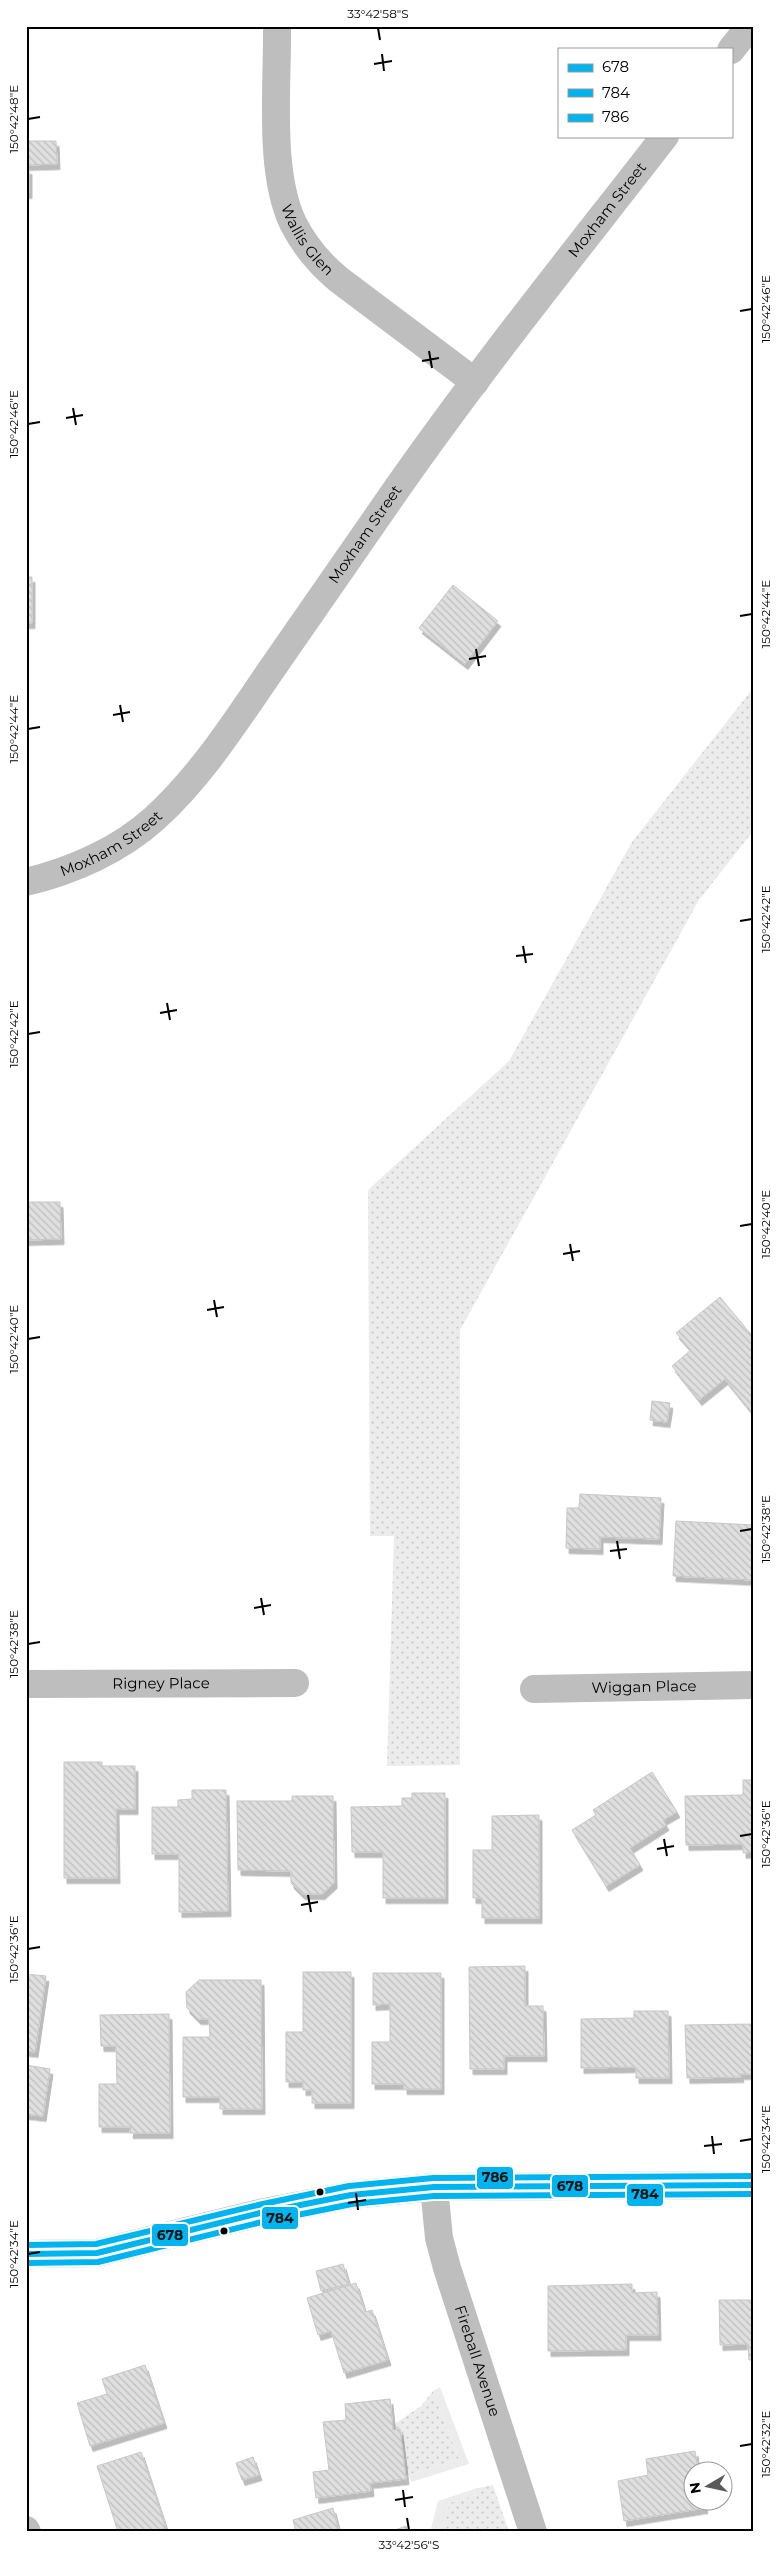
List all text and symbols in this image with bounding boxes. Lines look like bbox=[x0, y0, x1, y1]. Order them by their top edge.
text: 33°42'58"S bbox=[347, 6, 409, 21]
legend bbox=[558, 48, 732, 138]
text: 678 bbox=[602, 57, 629, 76]
text: 784 bbox=[602, 83, 630, 102]
text: 150°42'48"E bbox=[6, 85, 21, 153]
text: 786 bbox=[602, 107, 629, 126]
street label: Moxham Street bbox=[564, 158, 650, 261]
street label: Wallis Glen bbox=[277, 201, 338, 280]
text: 150°42'46"E bbox=[758, 275, 773, 343]
text: 150°42'46"E bbox=[6, 390, 21, 458]
street label: Moxham Street bbox=[324, 481, 405, 587]
text: 150°42'44"E bbox=[758, 580, 773, 648]
text: 150°42'44"E bbox=[6, 695, 21, 763]
street label: Moxham Street bbox=[57, 806, 166, 880]
text: 150°42'42"E bbox=[758, 885, 773, 953]
text: 150°42'42"E bbox=[6, 1000, 21, 1068]
text: 150°42'40"E bbox=[758, 1190, 773, 1258]
text: 150°42'40"E bbox=[6, 1305, 21, 1373]
text: 150°42'38"E bbox=[758, 1495, 773, 1563]
text: 150°42'38"E bbox=[6, 1610, 21, 1678]
street label: Rigney Place bbox=[112, 1673, 210, 1693]
street label: Wiggan Place bbox=[591, 1676, 697, 1697]
text: 150°42'36"E bbox=[758, 1800, 773, 1868]
text: 150°42'36"E bbox=[6, 1915, 21, 1983]
text: 150°42'34"E bbox=[758, 2105, 773, 2173]
line badge: 786 bbox=[476, 2166, 514, 2190]
text: 786 bbox=[482, 2168, 508, 2186]
line badge: 678 bbox=[551, 2174, 589, 2198]
text: 678 bbox=[557, 2177, 583, 2195]
line badge: 784 bbox=[626, 2183, 664, 2207]
text: 784 bbox=[631, 2185, 659, 2203]
unlabelled marker bbox=[315, 2187, 325, 2197]
line badge: 784 bbox=[261, 2206, 299, 2230]
text: 784 bbox=[266, 2209, 294, 2227]
text: 150°42'34"E bbox=[6, 2220, 21, 2288]
line badge: 678 bbox=[151, 2223, 189, 2247]
text: 678 bbox=[157, 2226, 183, 2244]
unlabelled marker bbox=[219, 2226, 229, 2236]
street label: Fireball Avenue bbox=[451, 2303, 505, 2419]
text: 150°42'32"E bbox=[758, 2410, 773, 2478]
north arrow bbox=[682, 2460, 732, 2510]
text: N bbox=[685, 2481, 705, 2495]
text: 33°42'56"S bbox=[379, 2537, 439, 2552]

